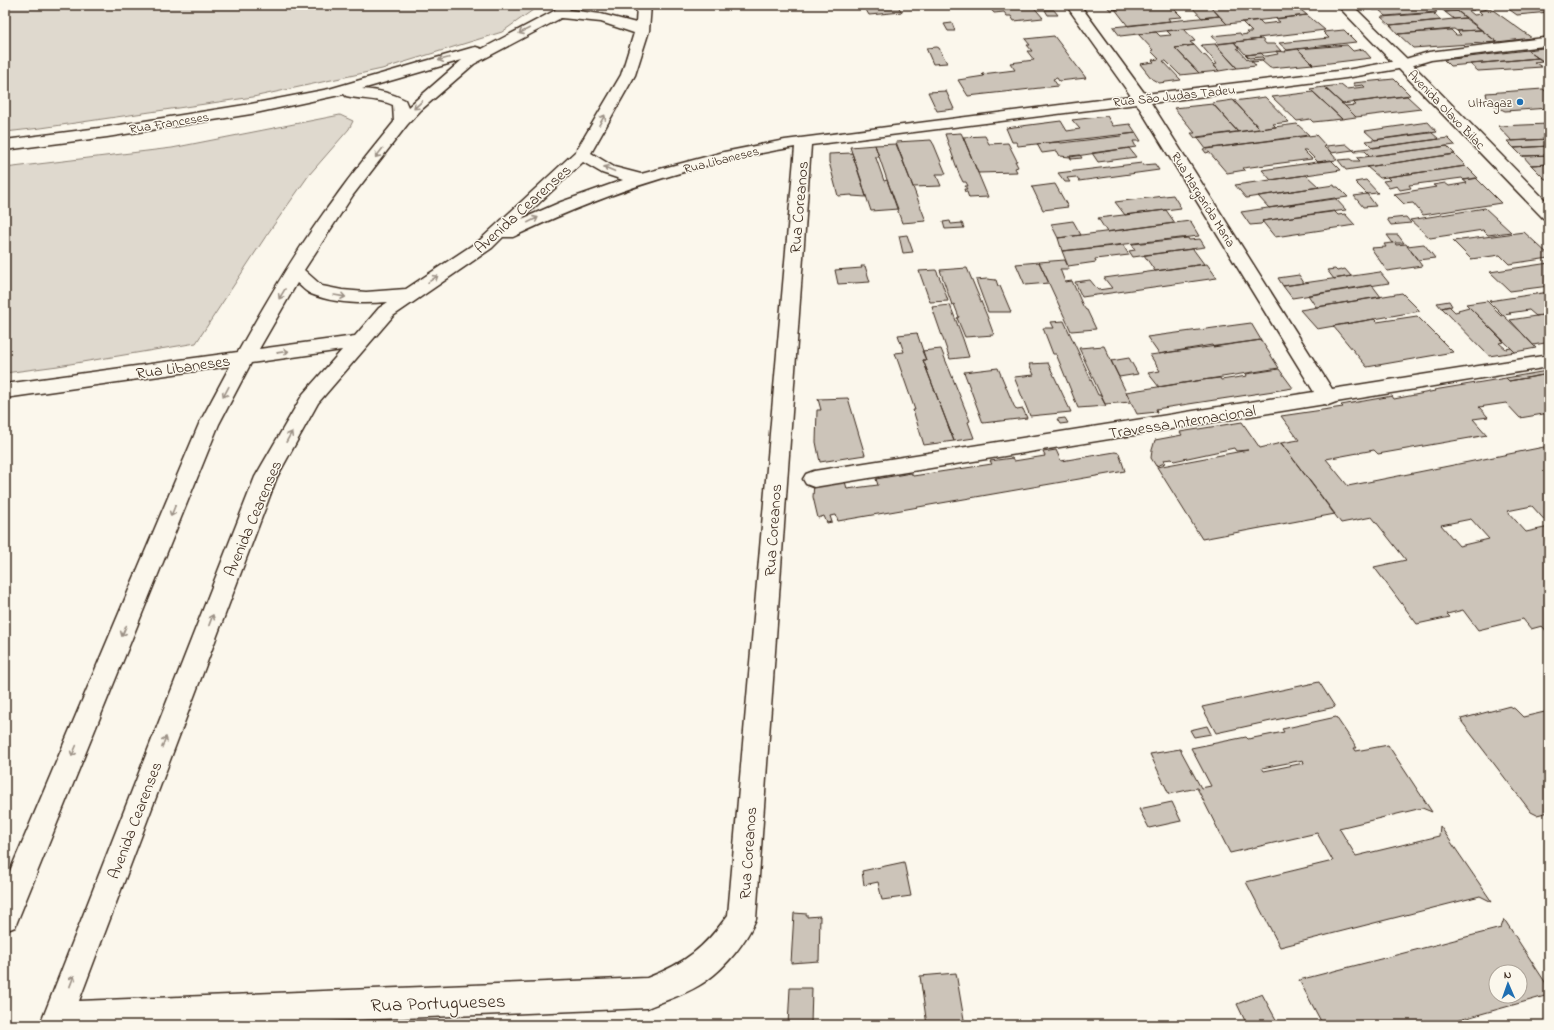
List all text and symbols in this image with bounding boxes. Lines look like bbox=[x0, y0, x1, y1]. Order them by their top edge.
one-way arrow bbox=[518, 28, 530, 35]
one-way arrow bbox=[438, 56, 451, 63]
street label: Avenida Olavo Bilac bbox=[1403, 66, 1489, 154]
street label: Rua São Judas Tadeu bbox=[1112, 81, 1236, 112]
place label: Ultragaz bbox=[1468, 94, 1513, 114]
marker: Ultragaz bbox=[1515, 97, 1525, 107]
one-way arrow bbox=[413, 101, 423, 110]
street label: Rua Franceses bbox=[128, 108, 211, 139]
one-way arrow bbox=[598, 114, 606, 126]
street label: Rua Libaneses bbox=[682, 142, 761, 179]
one-way arrow bbox=[374, 147, 383, 158]
street label: Rua Margarida Maria bbox=[1165, 149, 1240, 252]
street label: Avenida Cearenses bbox=[469, 159, 578, 260]
street label: Rua Coreanos bbox=[784, 160, 816, 254]
one-way arrow bbox=[604, 165, 616, 173]
one-way arrow bbox=[527, 216, 539, 223]
one-way arrow bbox=[427, 275, 438, 283]
one-way arrow bbox=[277, 288, 285, 300]
one-way arrow bbox=[334, 292, 347, 300]
one-way arrow bbox=[276, 348, 289, 356]
street label: Rua Libaneses bbox=[135, 349, 232, 386]
one-way arrow bbox=[222, 386, 229, 398]
street label: Travessa Internacional bbox=[1107, 399, 1258, 446]
one-way arrow bbox=[285, 431, 293, 443]
street label: Avenida Cearenses bbox=[219, 457, 289, 581]
street label: Rua Coreanos bbox=[759, 483, 789, 577]
one-way arrow bbox=[169, 505, 177, 517]
one-way arrow bbox=[207, 615, 215, 627]
one-way arrow bbox=[119, 625, 127, 637]
one-way arrow bbox=[161, 736, 169, 748]
one-way arrow bbox=[69, 745, 77, 757]
street label: Avenida Cearenses bbox=[102, 758, 169, 883]
street label: Rua Coreanos bbox=[734, 806, 764, 900]
north arrow bbox=[1488, 964, 1528, 1004]
text: N bbox=[1504, 967, 1512, 983]
one-way arrow bbox=[69, 975, 77, 987]
street label: Rua Portugueses bbox=[370, 989, 506, 1022]

